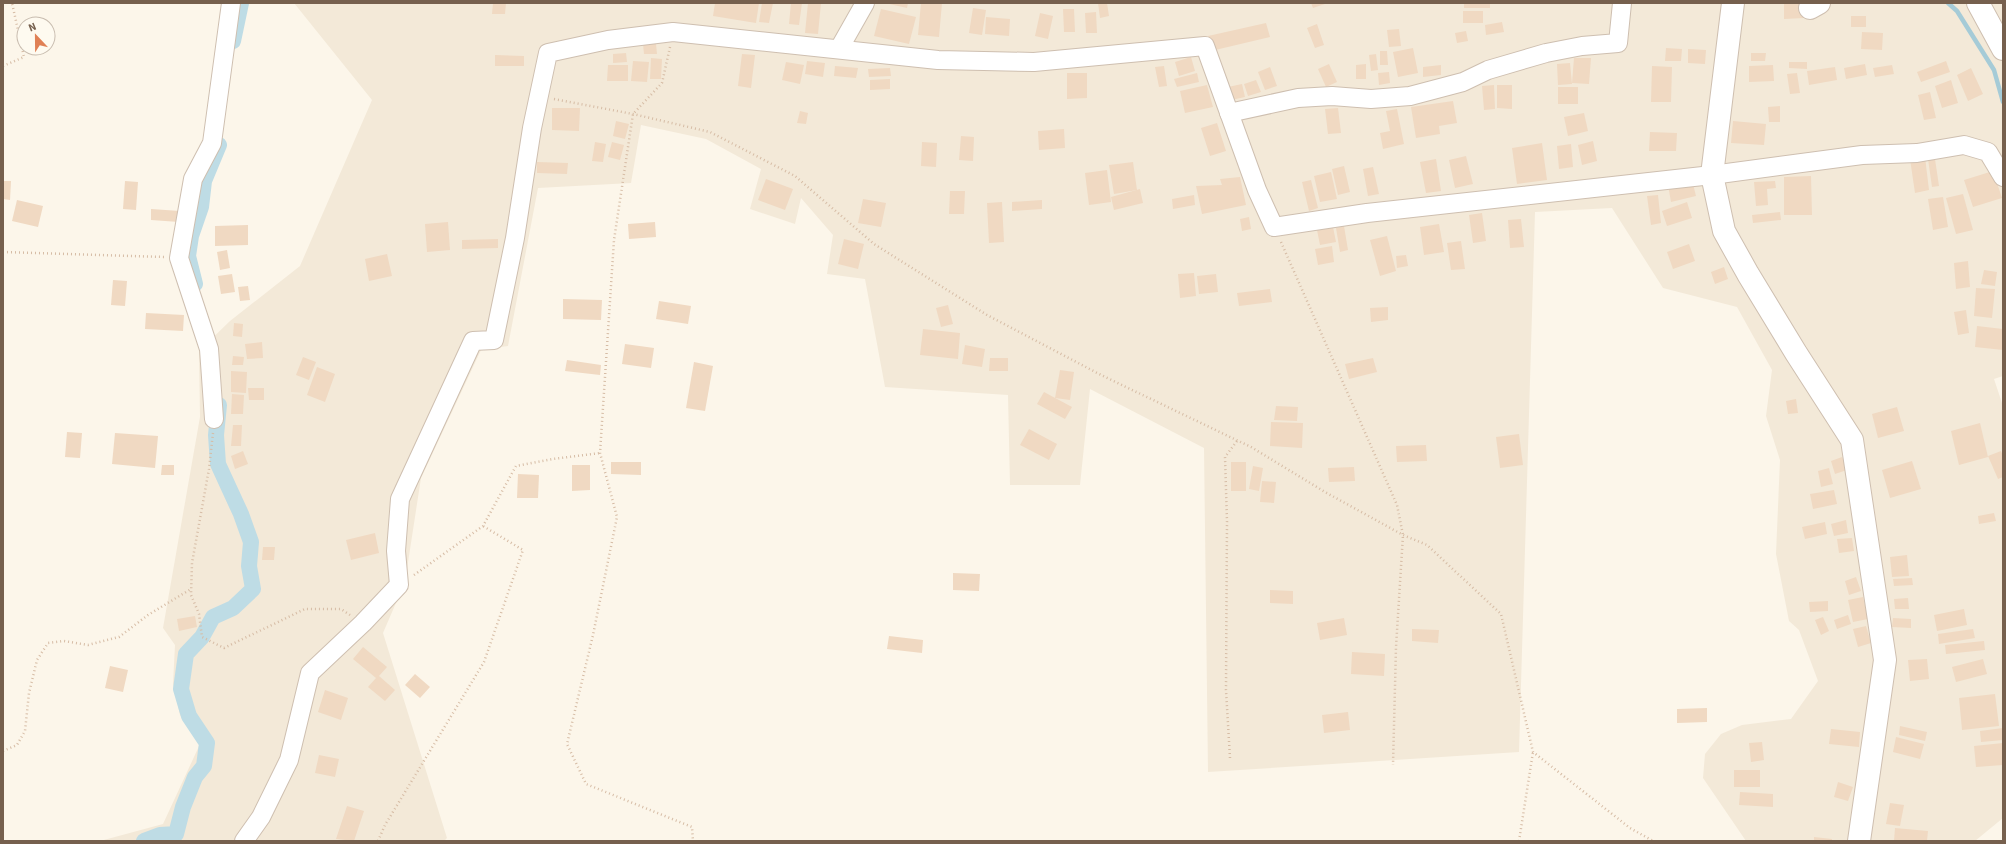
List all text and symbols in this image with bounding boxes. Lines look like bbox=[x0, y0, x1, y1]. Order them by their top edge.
north arrow bbox=[16, 16, 56, 56]
text: N bbox=[26, 19, 39, 36]

